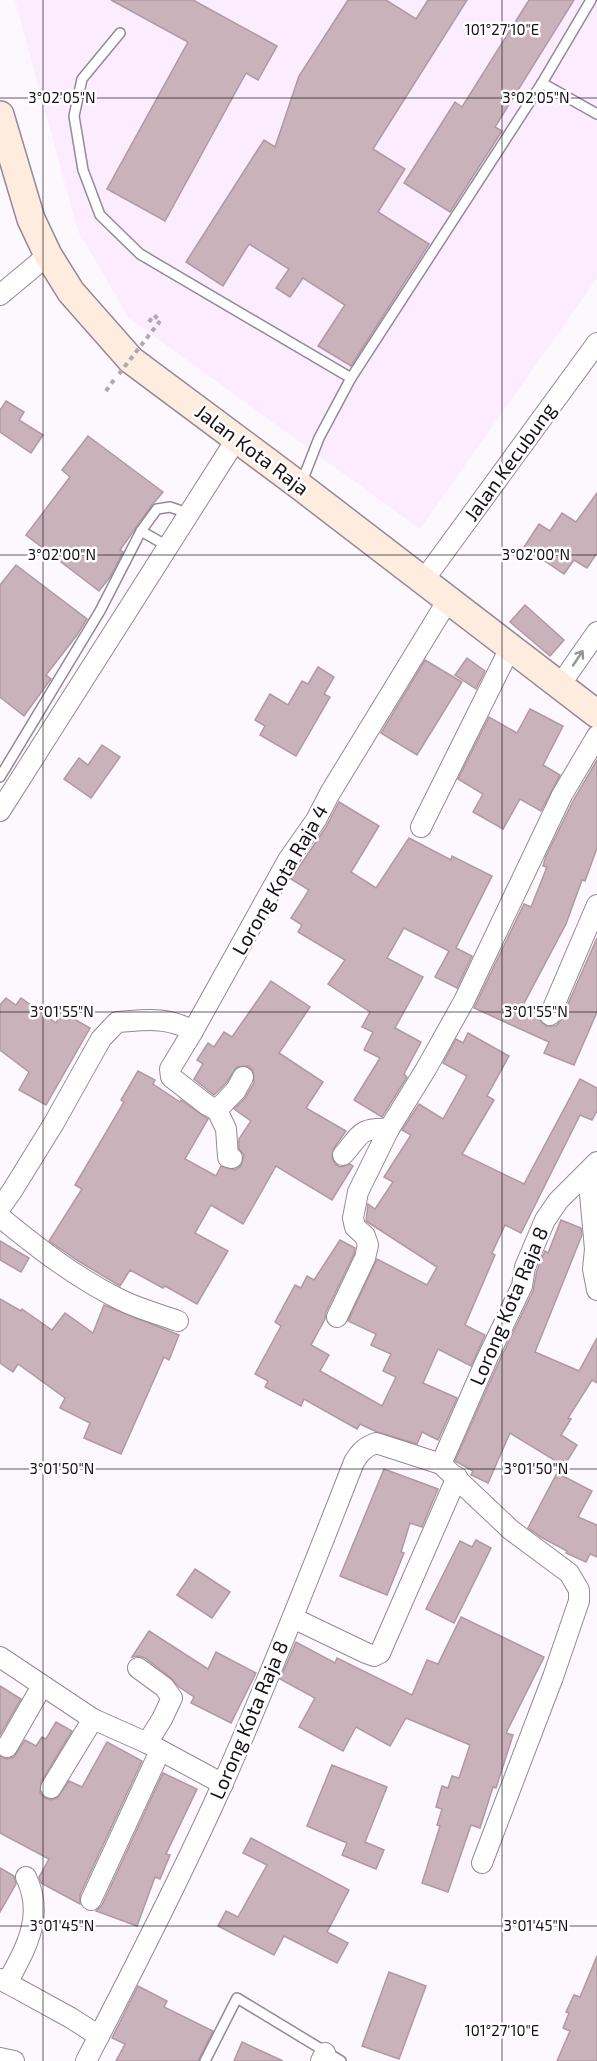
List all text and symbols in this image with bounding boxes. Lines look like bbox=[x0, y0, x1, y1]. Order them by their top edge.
text: 101°27'10"E bbox=[465, 20, 539, 38]
text: 3°02'05"N bbox=[28, 88, 96, 106]
text: 3°02'05"N bbox=[502, 88, 570, 106]
street label: Jalan Kecubung bbox=[458, 398, 560, 525]
street label: Jalan Kota Raja bbox=[191, 399, 314, 500]
text: 3°02'00"N bbox=[28, 545, 96, 563]
text: 3°02'00"N bbox=[502, 545, 570, 563]
one-way arrow bbox=[572, 651, 584, 667]
street label: Lorong Kota Raja 4 bbox=[226, 800, 332, 959]
text: 3°01'55"N bbox=[30, 1002, 94, 1020]
text: 3°01'55"N bbox=[504, 1002, 568, 1020]
street label: Lorong Kota Raja 8 bbox=[464, 1223, 552, 1388]
text: 3°01'50"N bbox=[30, 1459, 94, 1477]
text: 3°01'50"N bbox=[504, 1459, 568, 1477]
street label: Lorong Kota Raja 8 bbox=[204, 1637, 292, 1802]
text: 3°01'45"N bbox=[30, 1916, 94, 1934]
text: 3°01'45"N bbox=[504, 1916, 568, 1934]
text: 101°27'10"E bbox=[465, 2021, 539, 2039]

